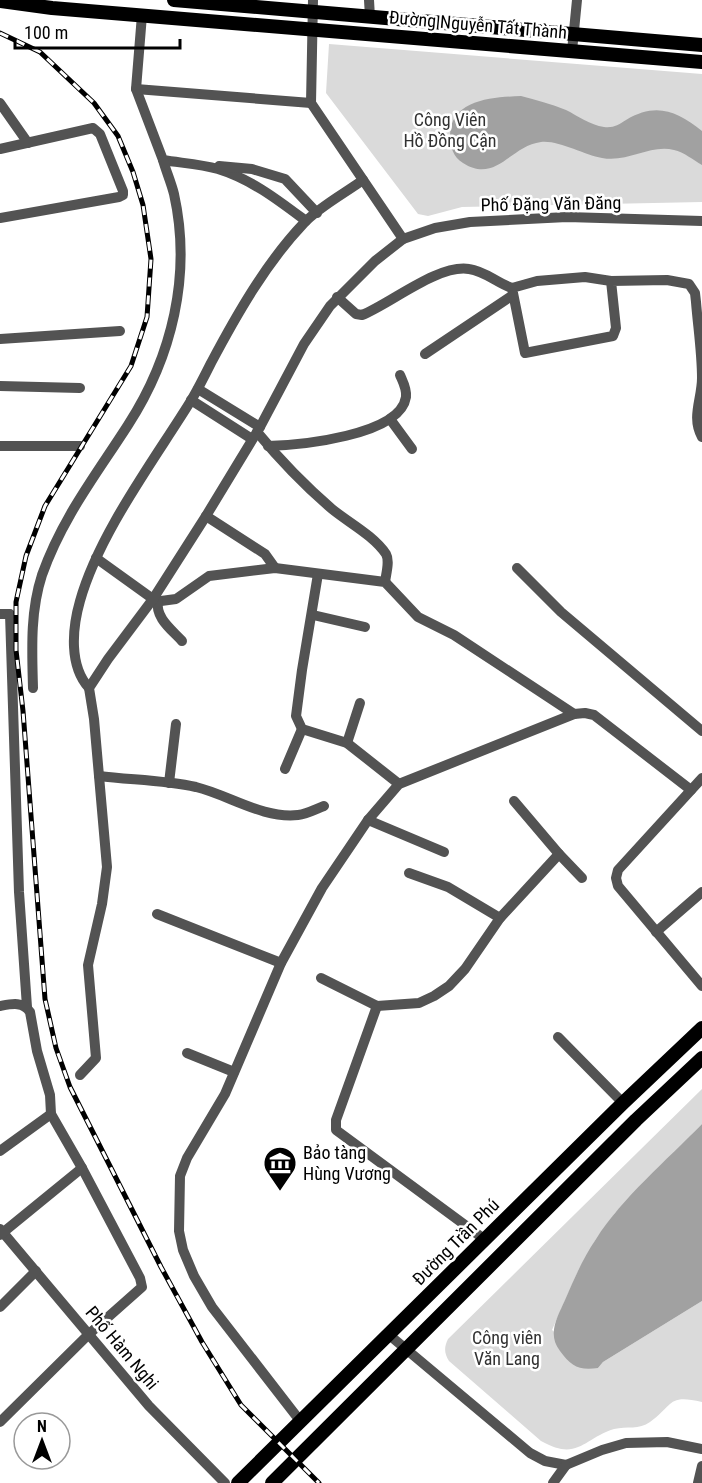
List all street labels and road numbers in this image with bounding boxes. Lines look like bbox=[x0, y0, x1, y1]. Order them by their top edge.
street label: Đường Nguyễn Tất Thành bbox=[388, 6, 568, 43]
street label: Phố Đặng Văn Đăng bbox=[480, 192, 621, 215]
street label: Đường Trần Phú bbox=[408, 1194, 503, 1289]
street label: Phố Hàm Nghi bbox=[82, 1302, 163, 1394]

